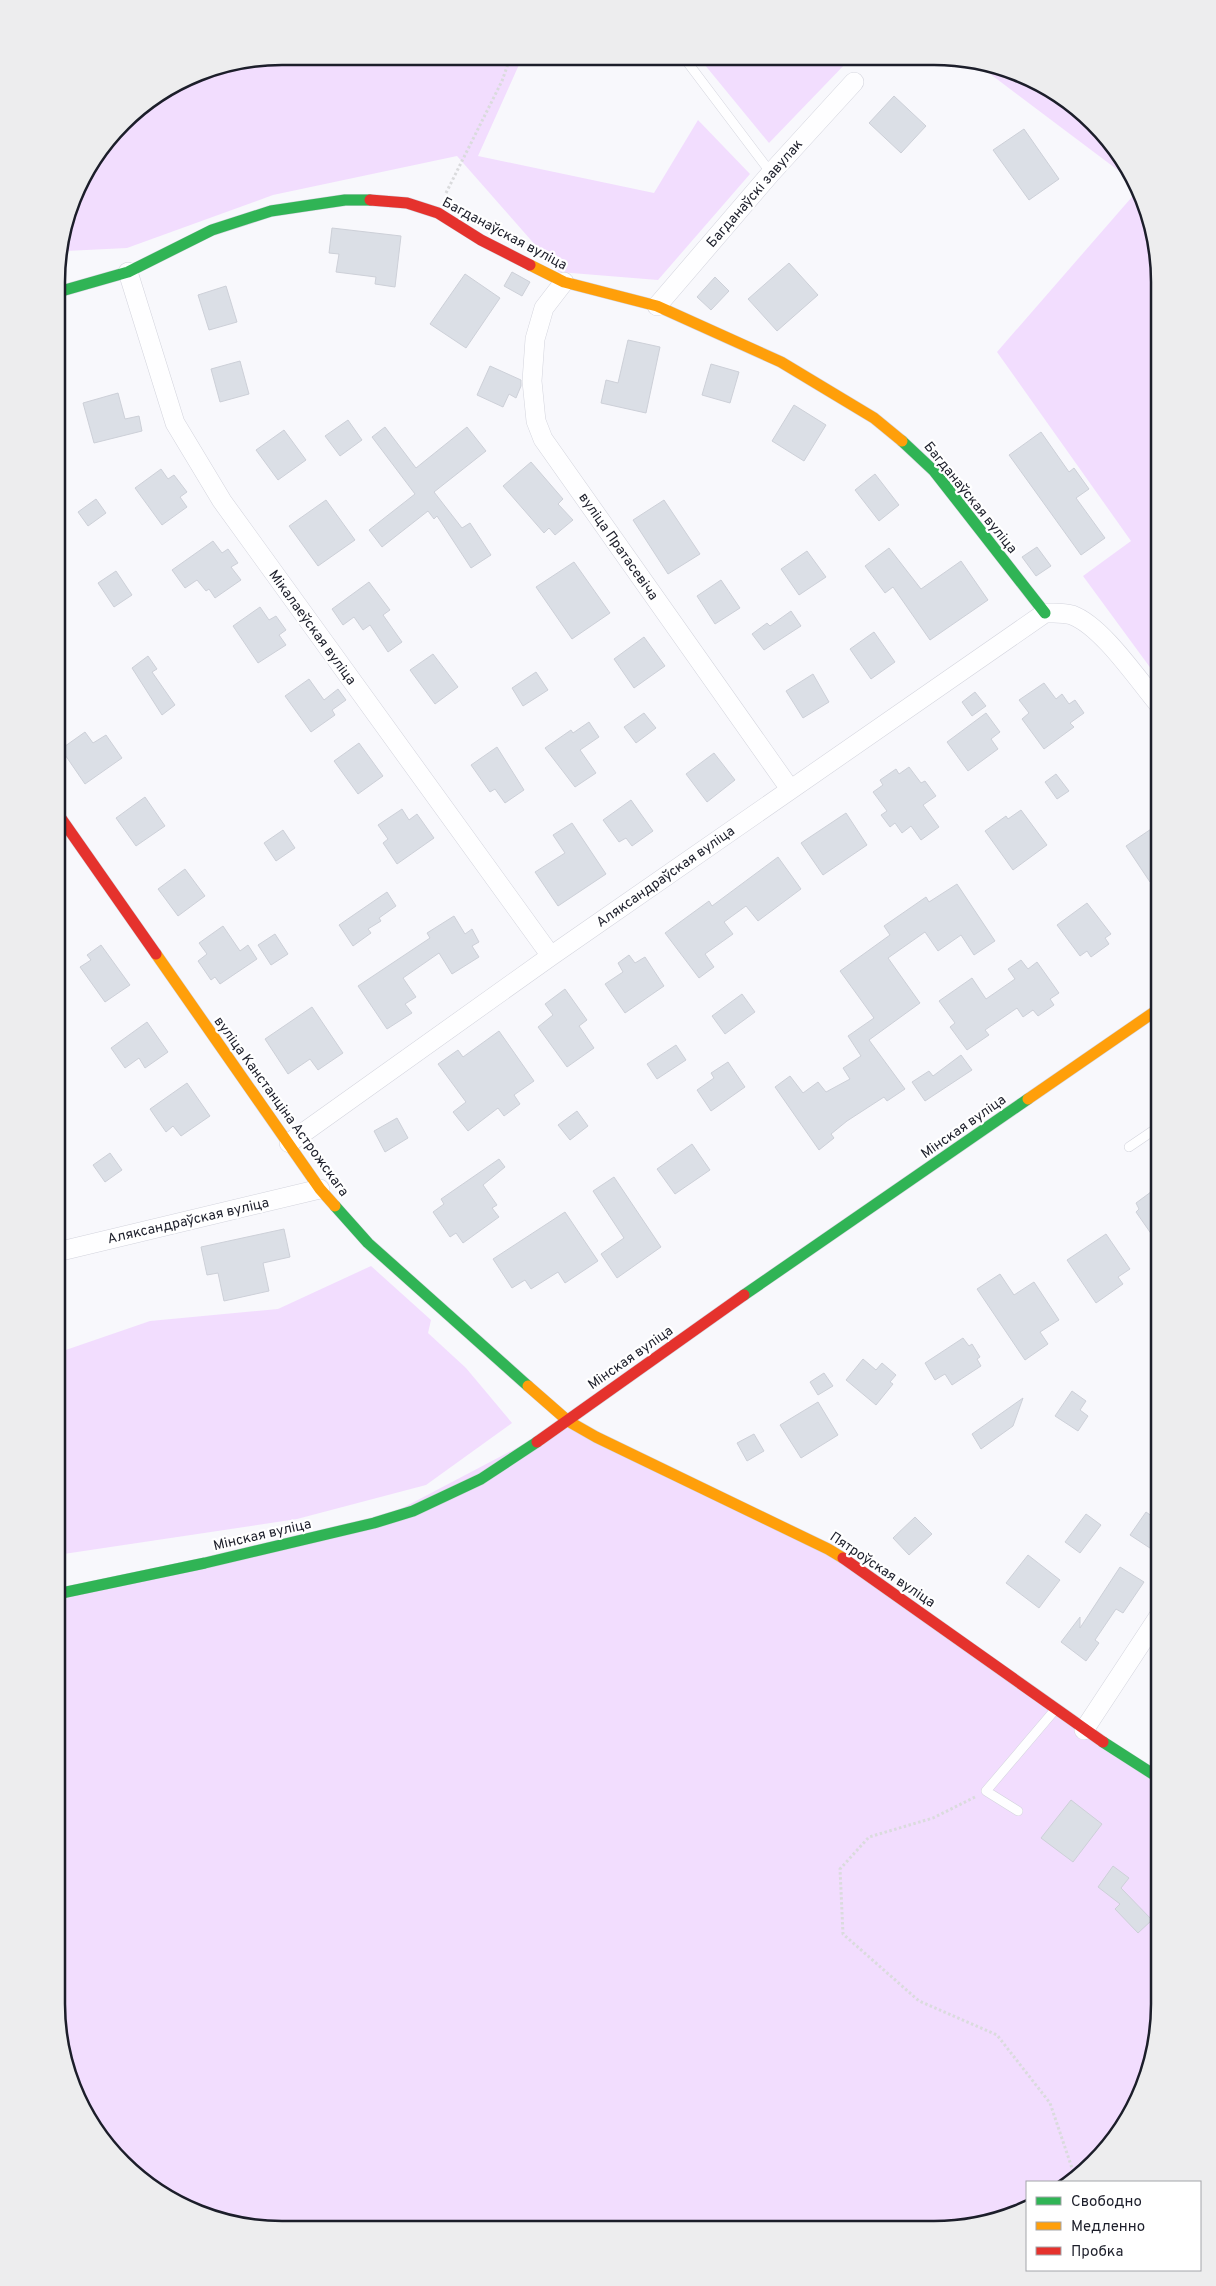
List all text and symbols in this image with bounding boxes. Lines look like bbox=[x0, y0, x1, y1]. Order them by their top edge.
street label: Багданаўскі завулак bbox=[703, 136, 807, 252]
street label: Багданаўская вуліца bbox=[439, 194, 570, 274]
street label: Багданаўская вуліца bbox=[920, 439, 1020, 557]
street label: вуліца Пратасевіча bbox=[574, 490, 661, 604]
street label: Мікалаеўская вуліца bbox=[264, 567, 359, 689]
street label: Аляксандраўская вуліца bbox=[593, 823, 738, 932]
street label: вуліца Канстанціна Астрожскага bbox=[210, 1014, 352, 1200]
street label: Мінская вуліца bbox=[918, 1092, 1010, 1163]
street label: Аляксандраўская вуліца bbox=[106, 1195, 271, 1248]
street label: Мінская вуліца bbox=[585, 1323, 677, 1394]
street label: Мінская вуліца bbox=[212, 1516, 313, 1555]
street label: Пятроўская вуліца bbox=[826, 1529, 938, 1612]
legend bbox=[1026, 2181, 1201, 2271]
text: Свободно bbox=[1071, 2193, 1142, 2212]
text: Медленно bbox=[1071, 2218, 1145, 2237]
text: Пробка bbox=[1071, 2243, 1123, 2262]

